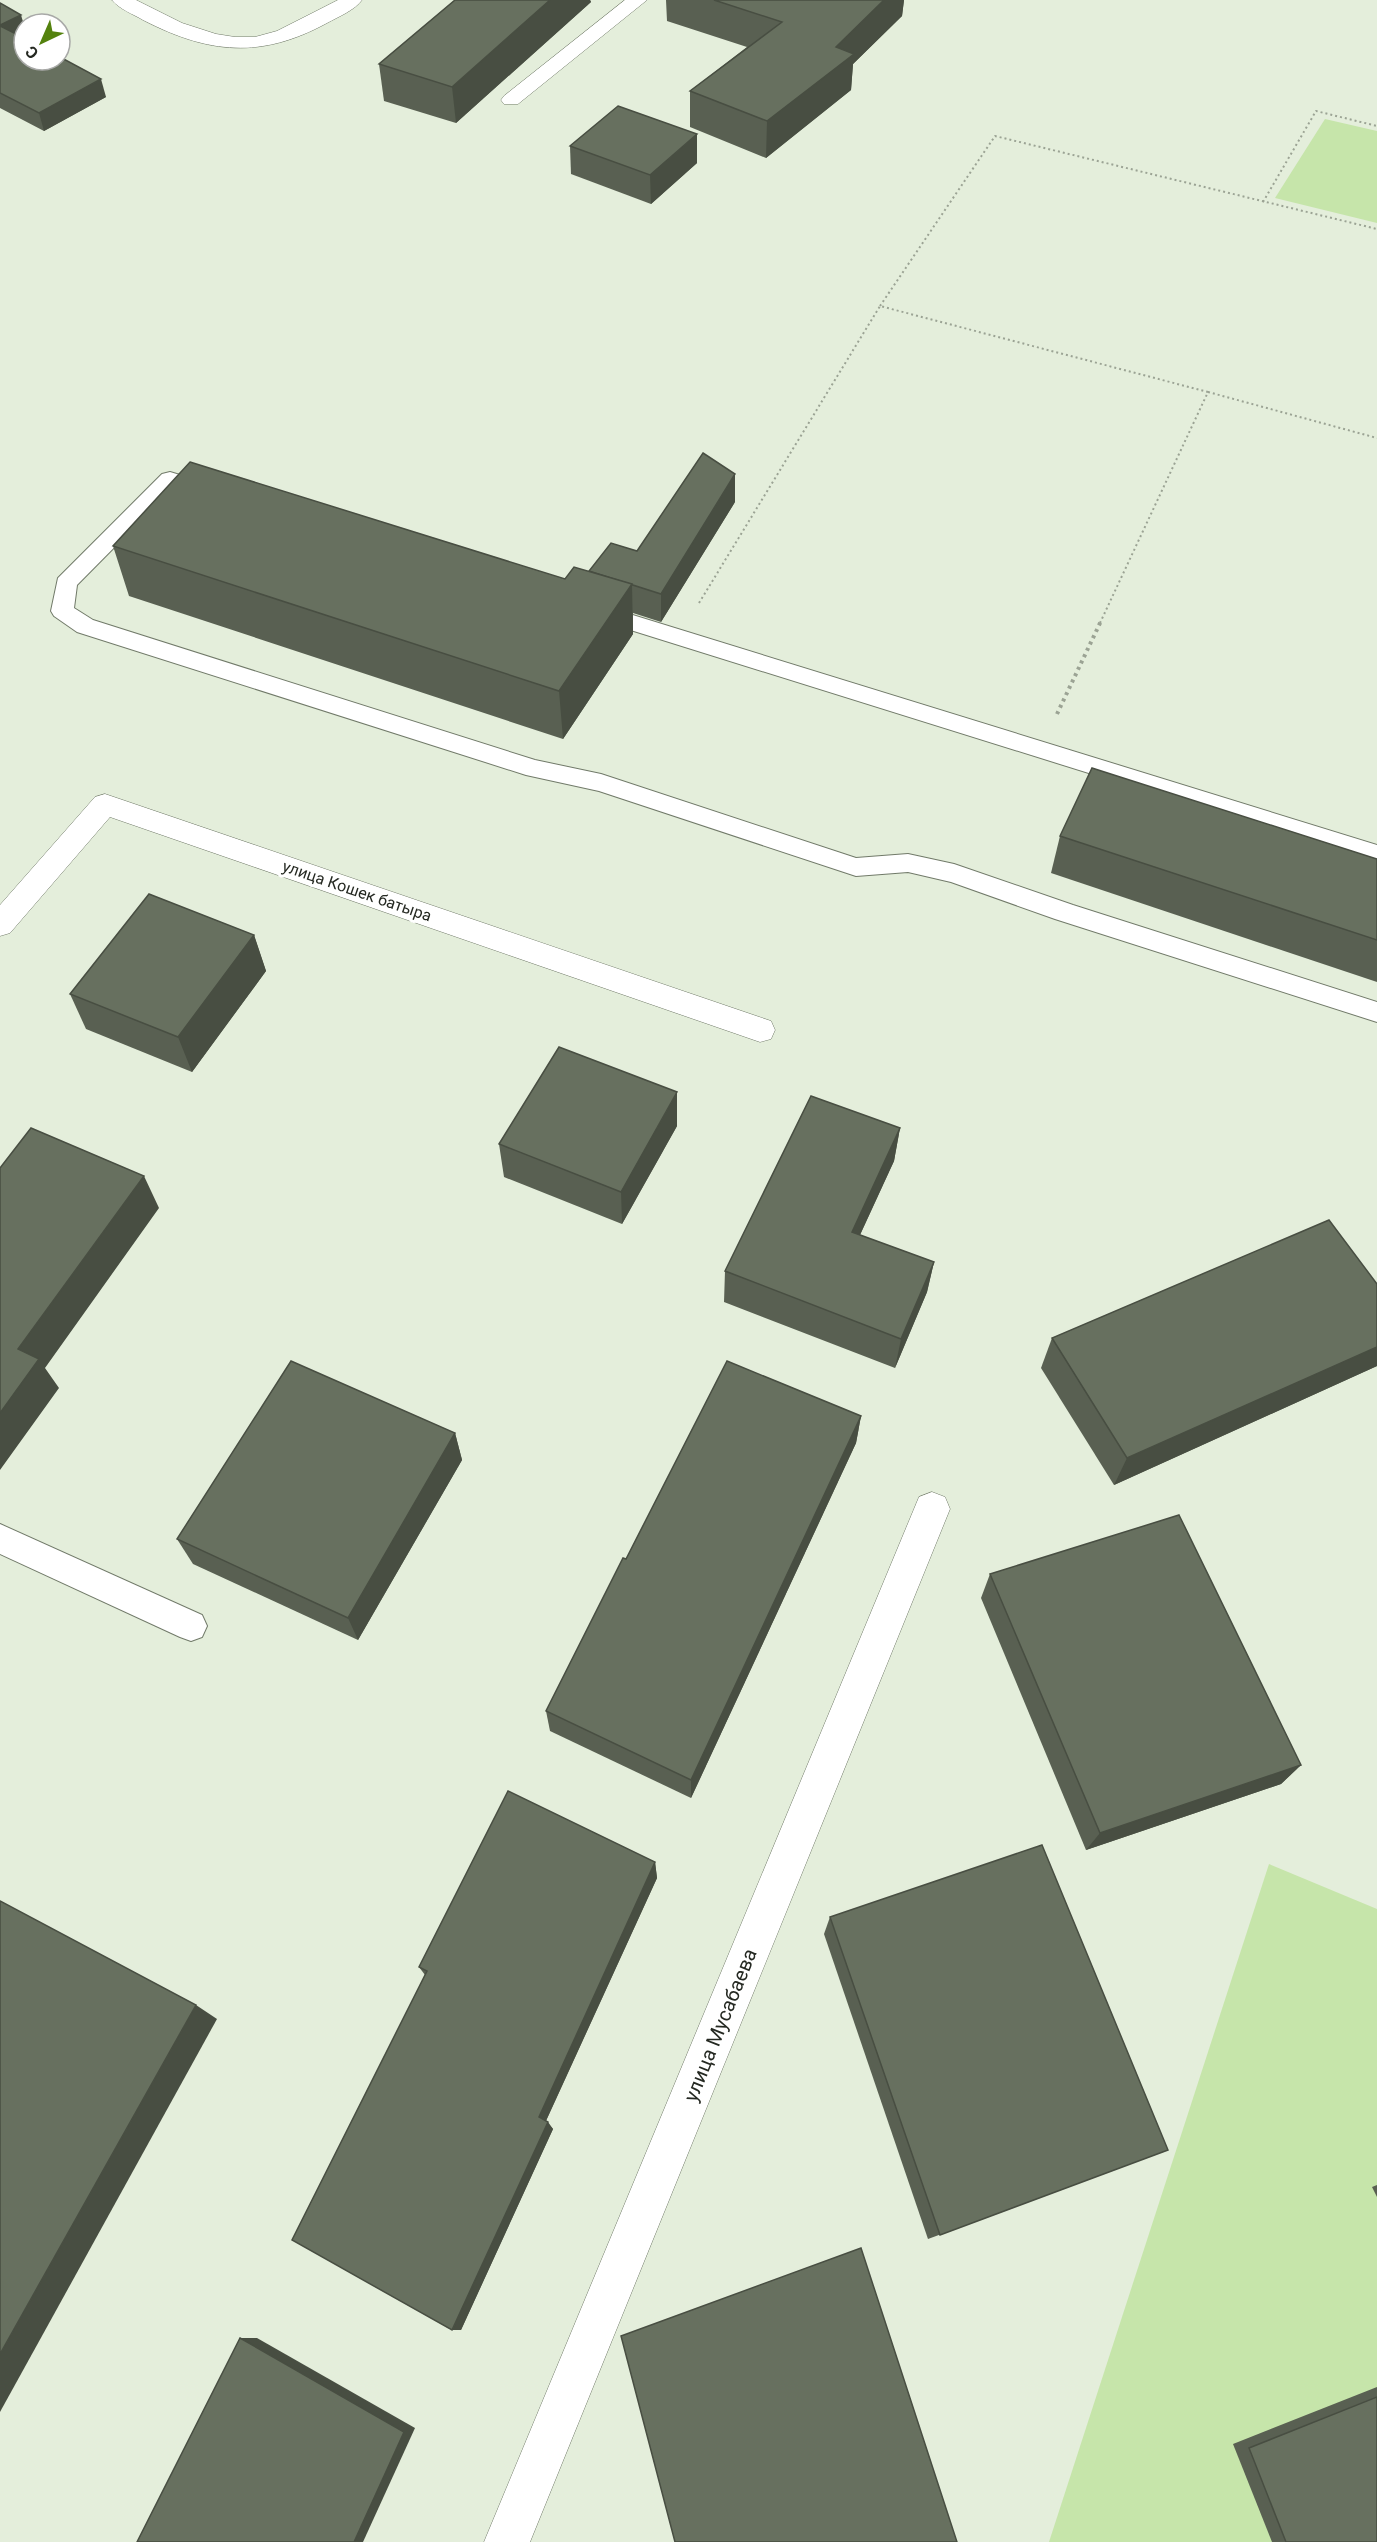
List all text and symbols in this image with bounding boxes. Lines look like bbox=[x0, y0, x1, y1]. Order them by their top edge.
north arrow bbox=[12, 12, 72, 72]
text: С bbox=[22, 42, 42, 63]
street label: улица Кошек батыра bbox=[280, 857, 434, 925]
street label: улица Мусабаева bbox=[678, 1945, 762, 2105]

